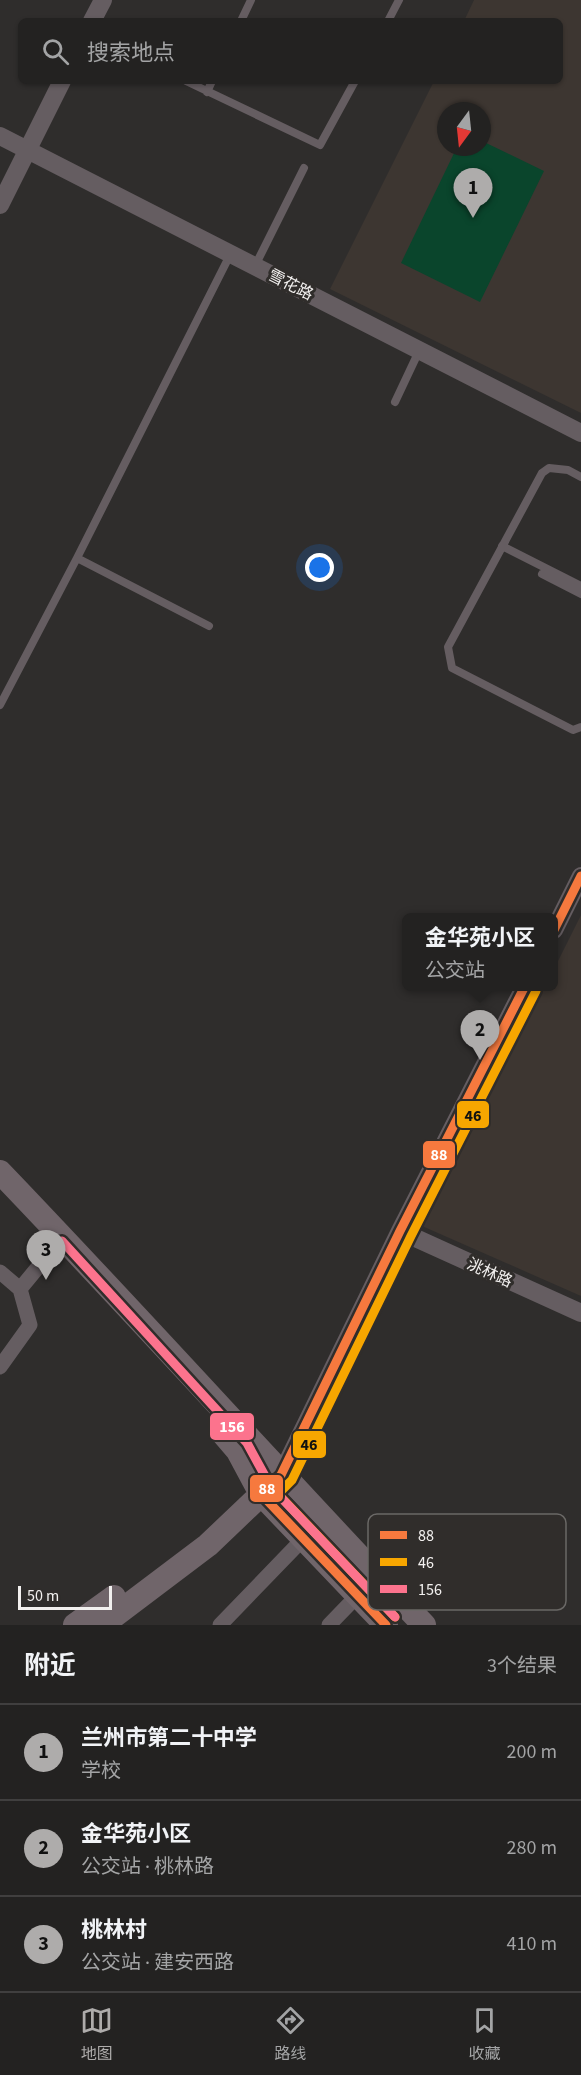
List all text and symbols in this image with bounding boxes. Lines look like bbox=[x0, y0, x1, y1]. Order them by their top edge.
search box bbox=[18, 18, 563, 84]
icon: search bbox=[39, 35, 72, 68]
text: 搜索地点 bbox=[87, 37, 175, 69]
north arrow bbox=[437, 102, 491, 156]
pin: 1 bbox=[454, 168, 492, 218]
street label: 雪花路 bbox=[264, 264, 317, 306]
your location bbox=[305, 553, 334, 582]
popup bbox=[402, 913, 558, 991]
text: 金华苑小区 bbox=[425, 922, 535, 954]
text: 公交站 bbox=[425, 957, 485, 985]
pin: 2 bbox=[460, 1010, 500, 1060]
line badge: 46 bbox=[456, 1100, 490, 1129]
text: 46 bbox=[465, 1105, 481, 1127]
line badge: 88 bbox=[422, 1140, 456, 1169]
text: 88 bbox=[431, 1144, 447, 1166]
pin: 3 bbox=[26, 1230, 66, 1280]
street label: 洮林路 bbox=[463, 1253, 516, 1293]
line badge: 156 bbox=[209, 1412, 255, 1441]
text: 156 bbox=[219, 1416, 245, 1438]
line badge: 46 bbox=[292, 1430, 327, 1459]
text: 46 bbox=[301, 1434, 317, 1456]
line badge: 88 bbox=[249, 1474, 284, 1503]
text: 88 bbox=[259, 1478, 275, 1500]
legend bbox=[368, 1514, 566, 1610]
text: 88 bbox=[418, 1525, 434, 1547]
text: 46 bbox=[418, 1552, 434, 1574]
text: 156 bbox=[418, 1579, 442, 1601]
scale bar bbox=[18, 1583, 112, 1610]
text: 50 m bbox=[27, 1585, 59, 1607]
text: 附近 bbox=[24, 1647, 76, 1684]
text: 3个结果 bbox=[487, 1652, 557, 1680]
text: 兰州市第二十中学 bbox=[81, 1722, 257, 1754]
text: 1 bbox=[38, 1738, 49, 1766]
text: 200 m bbox=[507, 1738, 557, 1766]
text: 学校 bbox=[81, 1757, 121, 1785]
text: 金华苑小区 bbox=[81, 1818, 191, 1850]
text: 2 bbox=[38, 1834, 49, 1862]
text: 280 m bbox=[507, 1834, 557, 1862]
text: 公交站 · 桃林路 bbox=[81, 1853, 214, 1881]
text: 桃林村 bbox=[81, 1914, 147, 1946]
text: 3 bbox=[38, 1930, 49, 1958]
text: 410 m bbox=[507, 1930, 557, 1958]
text: 公交站 · 建安西路 bbox=[81, 1949, 234, 1977]
tab: 地图 bbox=[80, 2004, 113, 2065]
tab: 路线 bbox=[274, 2004, 307, 2065]
tab: 收藏 bbox=[468, 2004, 501, 2065]

